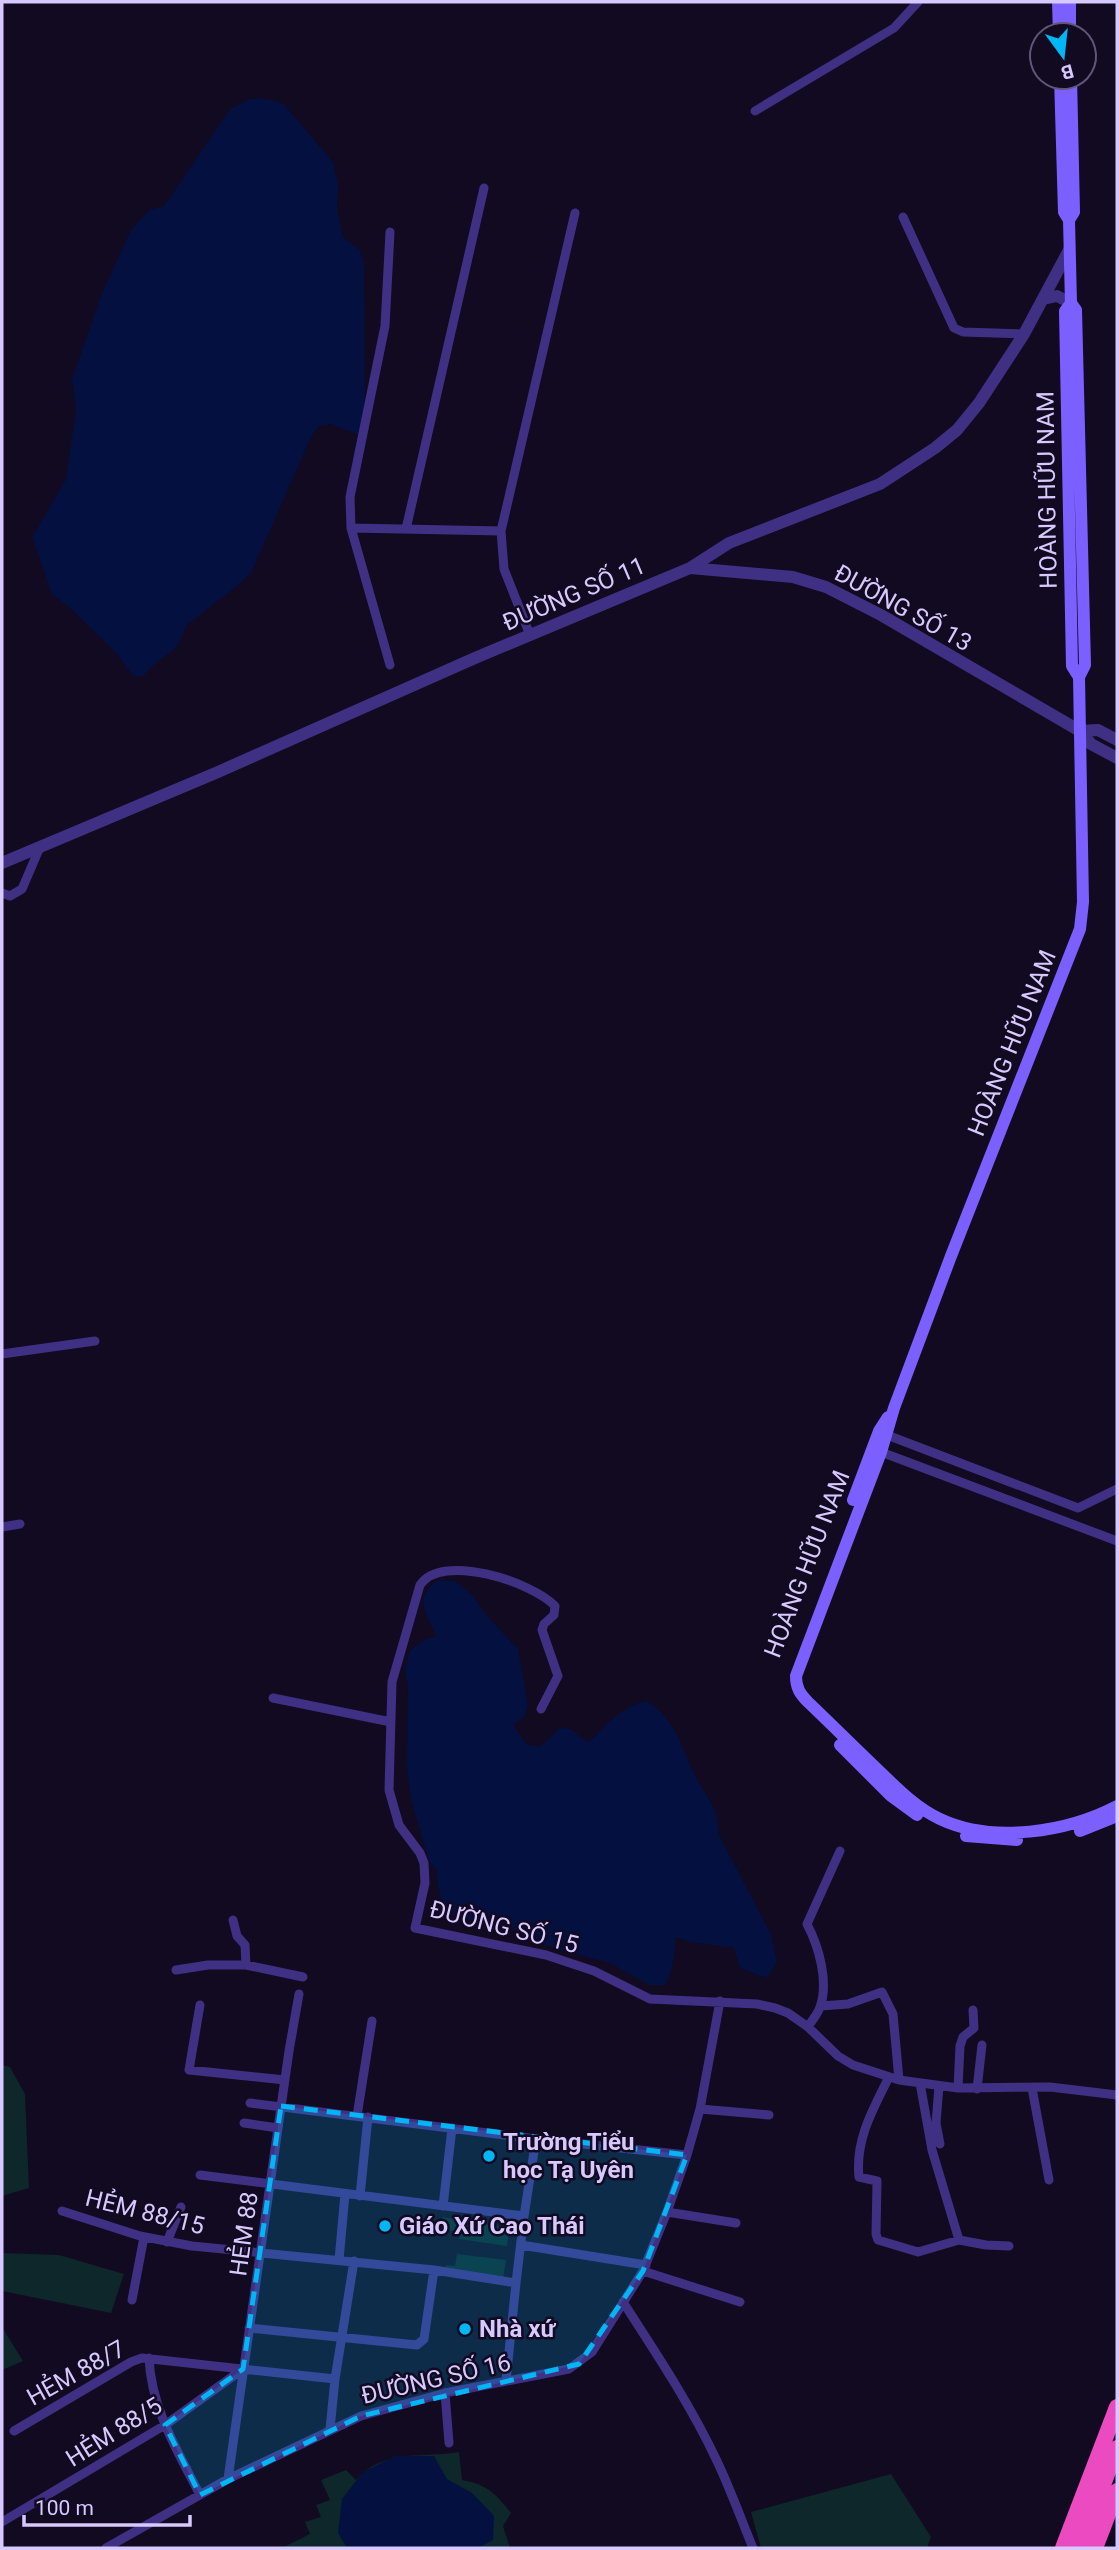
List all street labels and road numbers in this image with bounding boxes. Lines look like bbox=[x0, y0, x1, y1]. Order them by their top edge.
street label: HOÀNG HỮU NAM bbox=[1031, 391, 1063, 589]
street label: ĐƯỜNG SỐ 11 bbox=[498, 550, 650, 637]
street label: ĐƯỜNG SỐ 13 bbox=[830, 557, 977, 657]
street label: HOÀNG HỮU NAM bbox=[962, 946, 1062, 1140]
street label: HOÀNG HỮU NAM bbox=[758, 1467, 856, 1661]
street label: ĐƯỜNG SỐ 15 bbox=[427, 1893, 582, 1959]
street label: HẺM 88/15 bbox=[83, 2182, 208, 2240]
street label: HẺM 88 bbox=[222, 2190, 264, 2278]
street label: HẺM 88/7 bbox=[21, 2333, 130, 2411]
street label: ĐƯỜNG SỐ 16 bbox=[358, 2346, 513, 2410]
street label: HẺM 88/5 bbox=[60, 2390, 167, 2473]

